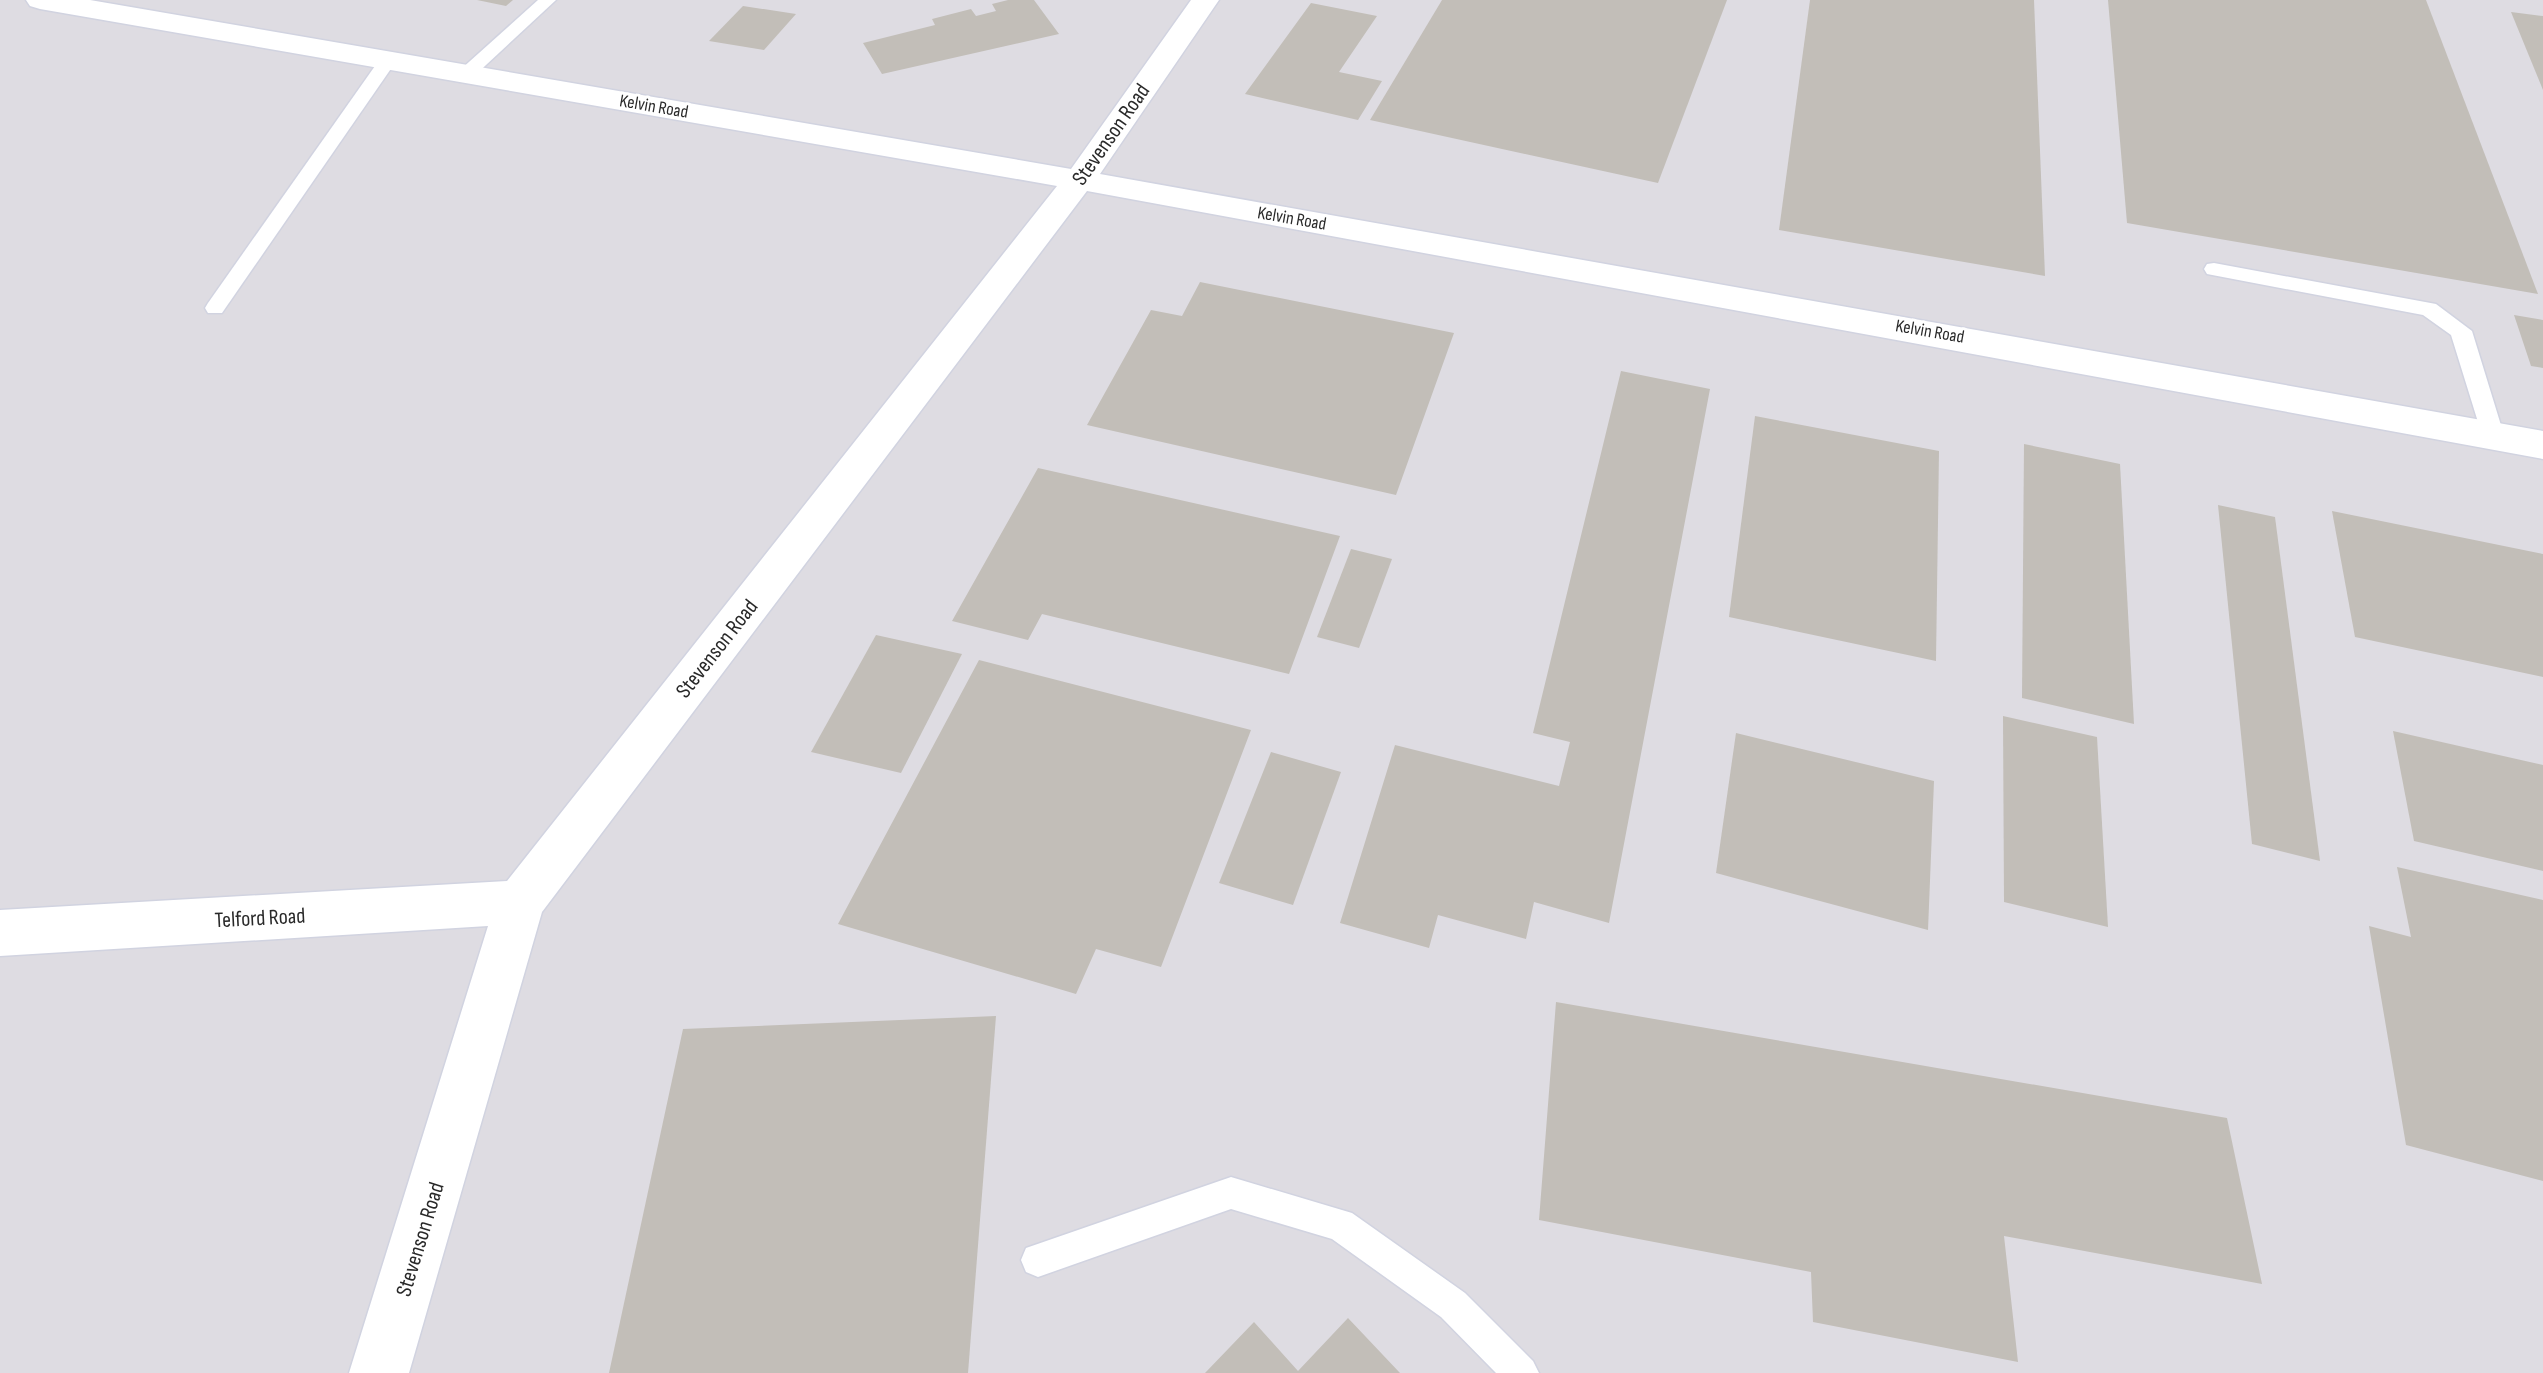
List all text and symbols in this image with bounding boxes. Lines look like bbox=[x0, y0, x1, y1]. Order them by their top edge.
street label: Stevenson Road bbox=[1066, 79, 1156, 191]
street label: Kelvin Road bbox=[618, 90, 690, 123]
street label: Kelvin Road bbox=[1256, 202, 1328, 235]
street label: Kelvin Road bbox=[1894, 315, 1966, 348]
street label: Stevenson Road bbox=[670, 594, 764, 704]
street label: Telford Road bbox=[214, 903, 306, 934]
street label: Stevenson Road bbox=[390, 1179, 451, 1300]

